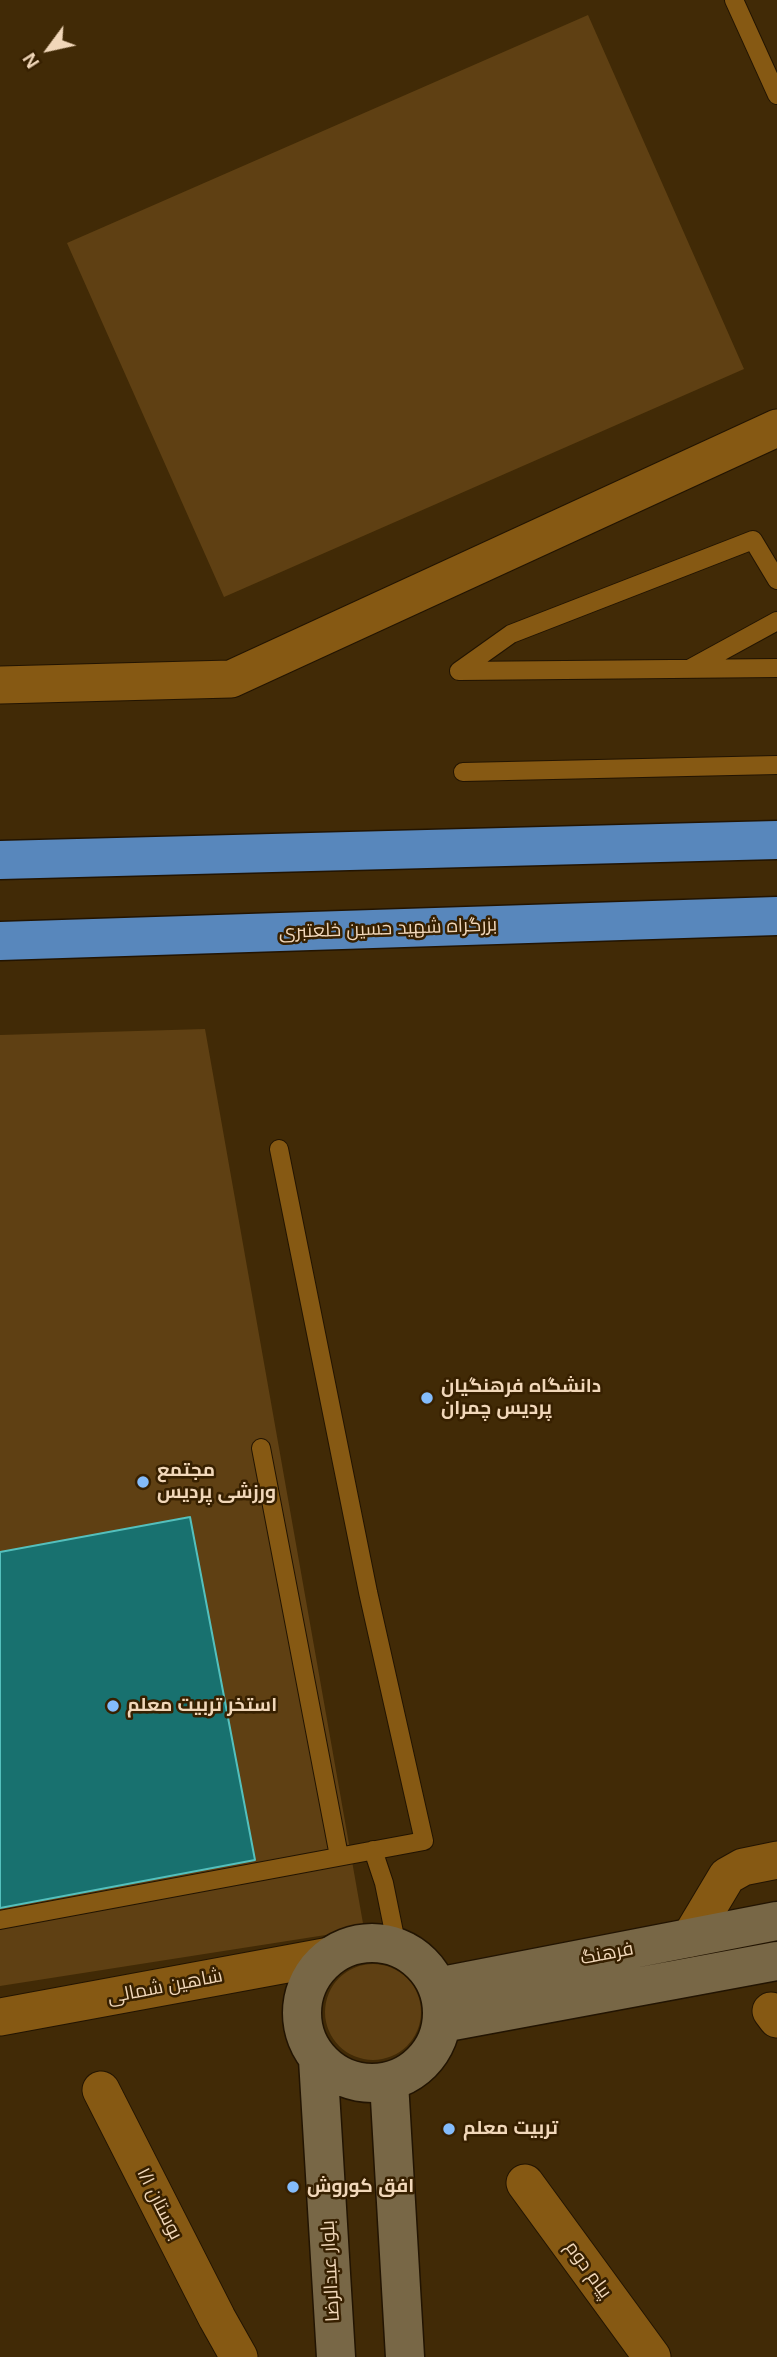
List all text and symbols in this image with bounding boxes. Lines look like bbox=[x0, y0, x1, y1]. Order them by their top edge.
north arrow bbox=[14, 14, 84, 84]
text: N bbox=[18, 49, 44, 72]
street label: بزرگراه شهید حسین خلعتبری bbox=[278, 914, 498, 944]
place label: دانشگاه فرهنگیان پردیس چمران bbox=[441, 1376, 601, 1420]
marker: دانشگاه فرهنگیان پردیس چمران bbox=[419, 1390, 435, 1406]
place label: مجتمع ورزشی پردیس bbox=[157, 1460, 276, 1504]
marker: مجتمع ورزشی پردیس bbox=[135, 1474, 151, 1490]
place label: استخر تربیت معلم bbox=[127, 1695, 277, 1717]
marker: استخر تربیت معلم bbox=[105, 1698, 121, 1714]
street label: فرهنگ bbox=[579, 1938, 635, 1970]
street label: شاهین شمالی bbox=[106, 1965, 224, 2009]
place label: تربیت معلم bbox=[463, 2118, 558, 2140]
marker: تربیت معلم bbox=[441, 2121, 457, 2137]
street label: بوستان ۱/۱ bbox=[131, 2164, 187, 2244]
place label: افق کوروش bbox=[307, 2176, 414, 2198]
marker: افق کوروش bbox=[285, 2179, 301, 2195]
street label: بلوار عبدالرضا bbox=[317, 2220, 345, 2322]
street label: پیام دوم bbox=[560, 2237, 616, 2303]

